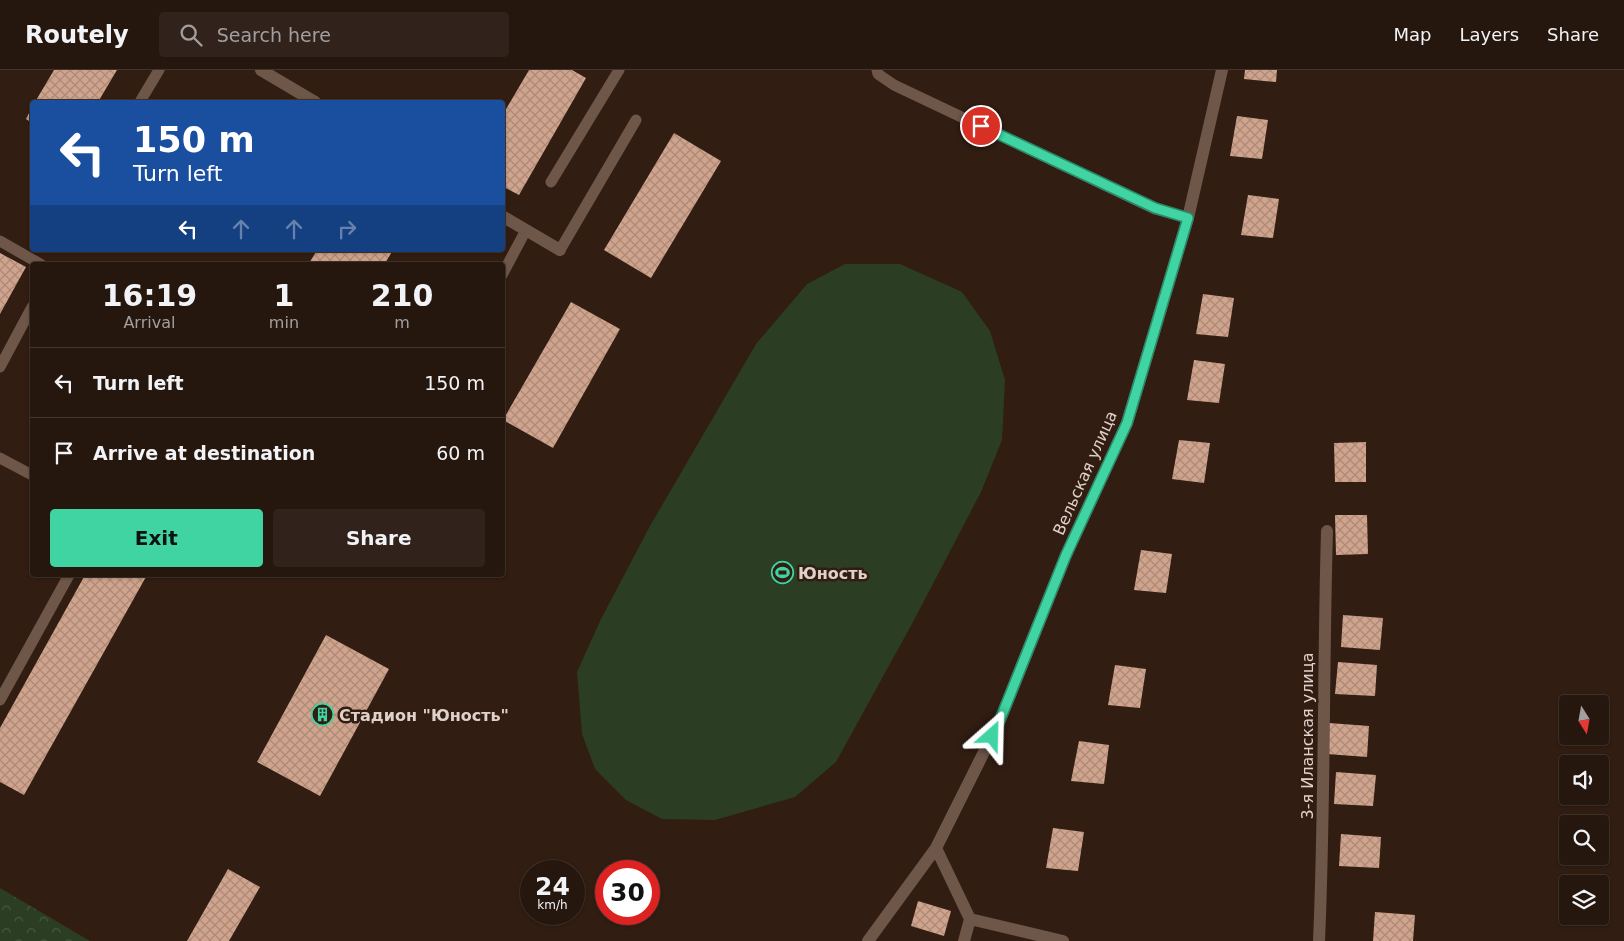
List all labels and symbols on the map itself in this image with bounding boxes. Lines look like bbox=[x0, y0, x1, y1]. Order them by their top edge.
pin bbox=[960, 105, 1002, 147]
street label: Вельская улица bbox=[1049, 408, 1121, 538]
sports icon: Юность bbox=[770, 561, 794, 585]
place label: Юность bbox=[798, 564, 868, 583]
street label: 3-я Иланская улица bbox=[1298, 653, 1317, 819]
north arrow bbox=[1559, 695, 1609, 745]
building icon: Стадион "Юность" bbox=[311, 703, 335, 727]
place label: Стадион "Юность" bbox=[339, 706, 509, 725]
position arrow bbox=[965, 709, 1017, 761]
speed limit sign: 30 bbox=[595, 860, 660, 925]

